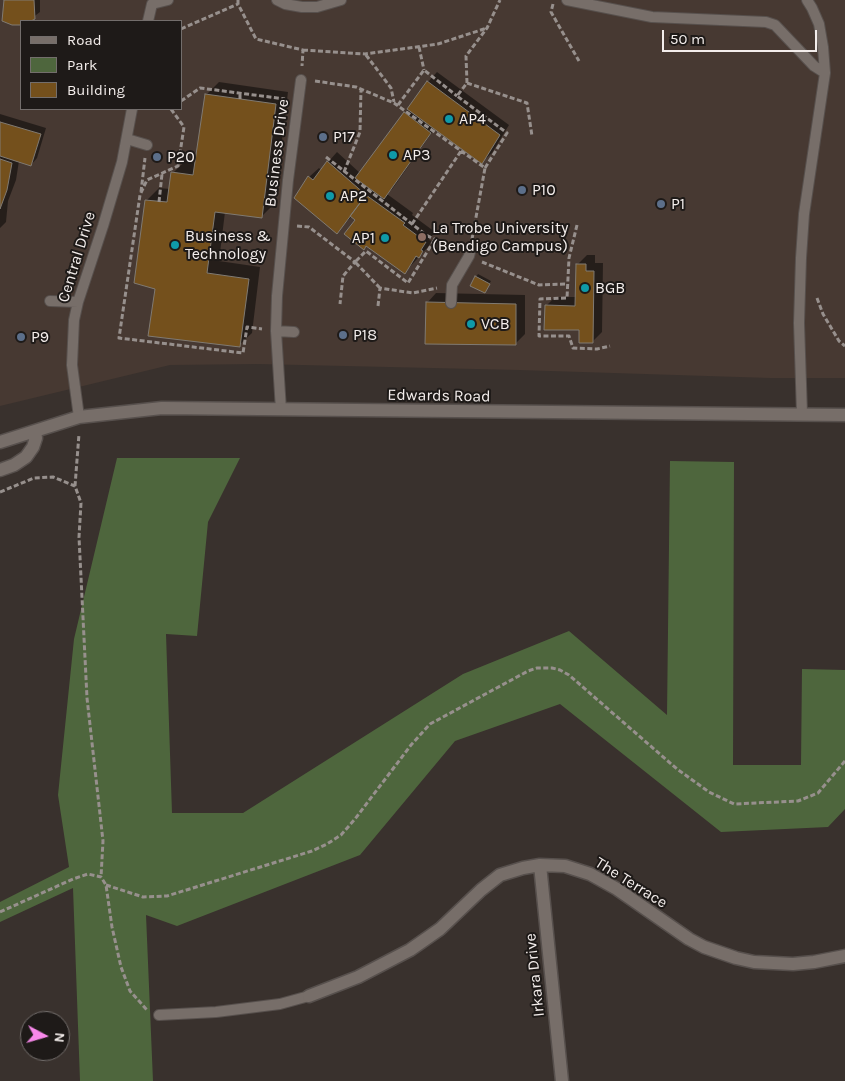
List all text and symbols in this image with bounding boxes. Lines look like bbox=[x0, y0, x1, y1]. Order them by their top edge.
legend bbox=[20, 20, 182, 110]
scale bar bbox=[665, 20, 820, 52]
text: 50 m bbox=[670, 30, 705, 48]
text: Road bbox=[67, 31, 102, 49]
text: Park bbox=[67, 56, 97, 74]
text: Building bbox=[67, 81, 125, 99]
street label: Business Drive bbox=[261, 98, 293, 208]
place label: AP4 bbox=[459, 109, 486, 129]
marker: AP4 bbox=[443, 113, 455, 125]
place label: P17 bbox=[333, 127, 355, 147]
marker: P17 bbox=[317, 131, 329, 143]
place label: AP3 bbox=[403, 145, 430, 165]
place label: P20 bbox=[167, 147, 195, 167]
marker: AP3 bbox=[387, 149, 399, 161]
marker: P20 bbox=[151, 151, 163, 163]
place label: P10 bbox=[532, 180, 556, 200]
marker: P10 bbox=[516, 184, 528, 196]
place label: AP2 bbox=[340, 186, 367, 206]
marker: AP2 bbox=[324, 190, 336, 202]
place label: P1 bbox=[671, 194, 685, 214]
marker: P1 bbox=[655, 198, 667, 210]
street label: Central Drive bbox=[54, 209, 100, 305]
place label: La Trobe University (Bendigo Campus) bbox=[432, 218, 569, 256]
place label: Business & Technology bbox=[185, 226, 271, 264]
place label: AP1 bbox=[352, 228, 375, 248]
marker: La Trobe University (Bendigo Campus) bbox=[416, 231, 428, 243]
marker: AP1 bbox=[379, 232, 391, 244]
marker: Business & Technology bbox=[169, 239, 181, 251]
place label: BGB bbox=[595, 278, 625, 298]
marker: BGB bbox=[579, 282, 591, 294]
place label: VCB bbox=[481, 314, 510, 334]
marker: VCB bbox=[465, 318, 477, 330]
place label: P18 bbox=[353, 325, 377, 345]
place label: P9 bbox=[31, 327, 49, 347]
marker: P18 bbox=[337, 329, 349, 341]
marker: P9 bbox=[15, 331, 27, 343]
street label: Edwards Road bbox=[387, 386, 491, 406]
street label: The Terrace bbox=[591, 853, 671, 913]
street label: Irkara Drive bbox=[521, 932, 549, 1018]
north arrow bbox=[20, 1011, 70, 1061]
text: N bbox=[50, 1032, 68, 1043]

